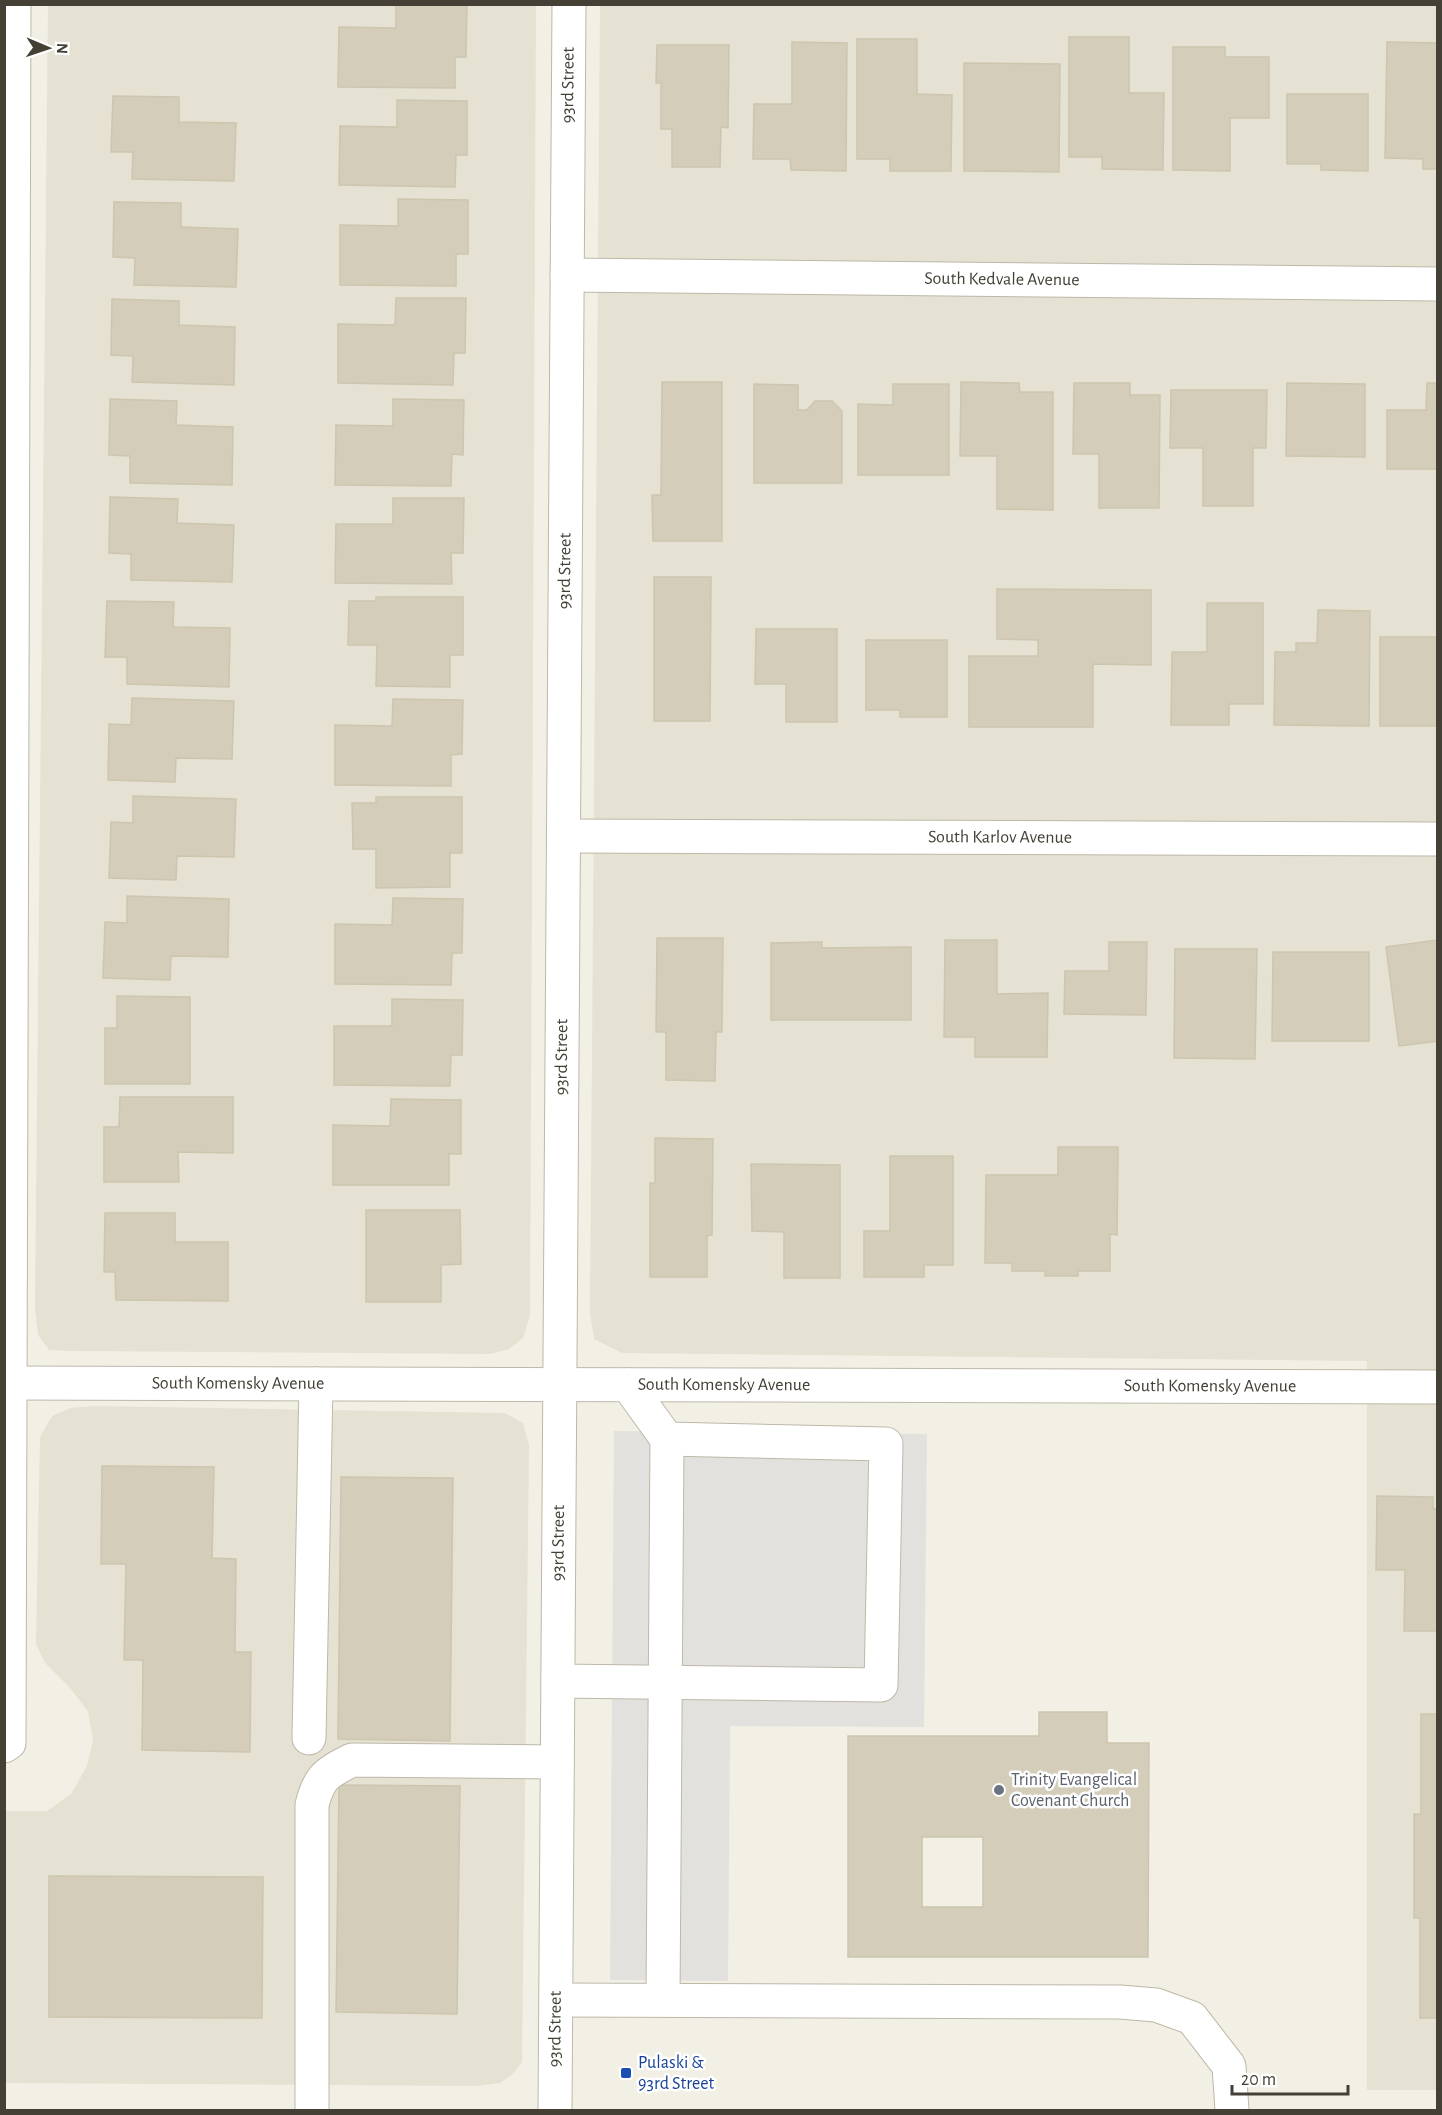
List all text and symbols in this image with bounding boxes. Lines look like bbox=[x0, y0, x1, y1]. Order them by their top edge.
north arrow bbox=[18, 18, 78, 78]
text: N bbox=[54, 43, 70, 54]
street label: 93rd Street bbox=[559, 47, 578, 123]
street label: South Kedvale Avenue bbox=[924, 270, 1080, 289]
street label: 93rd Street bbox=[556, 533, 574, 609]
street label: South Karlov Avenue bbox=[928, 828, 1072, 847]
street label: 93rd Street bbox=[553, 1019, 571, 1095]
street label: South Komensky Avenue bbox=[152, 1374, 324, 1393]
street label: South Komensky Avenue bbox=[638, 1376, 810, 1394]
street label: South Komensky Avenue bbox=[1124, 1377, 1296, 1396]
street label: 93rd Street bbox=[550, 1504, 568, 1581]
place label: Trinity Evangelical Covenant Church bbox=[1011, 1771, 1137, 1810]
marker: Trinity Evangelical Covenant Church bbox=[992, 1783, 1006, 1797]
street label: 93rd Street bbox=[546, 1990, 565, 2067]
place label: Pulaski & 93rd Street bbox=[638, 2054, 715, 2093]
scale bar bbox=[1232, 2058, 1348, 2096]
marker: Pulaski & 93rd Street bbox=[619, 2066, 633, 2080]
text: 20 m bbox=[1241, 2071, 1276, 2089]

